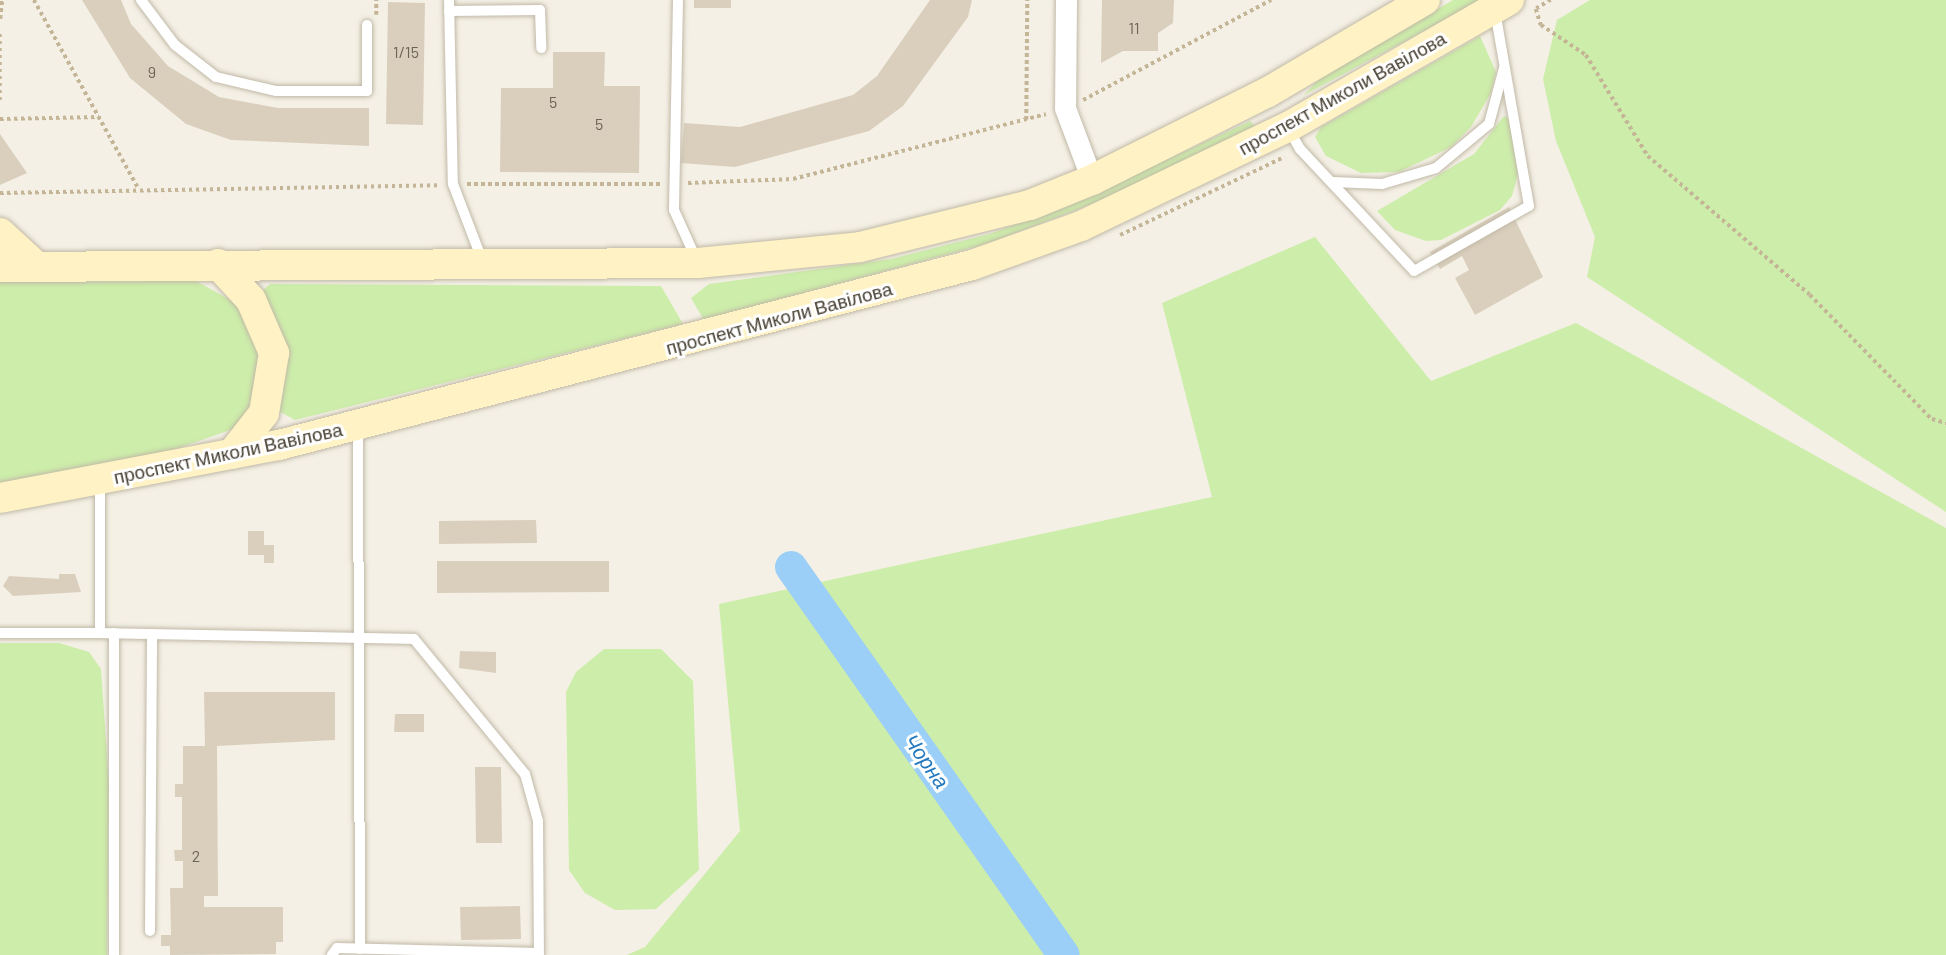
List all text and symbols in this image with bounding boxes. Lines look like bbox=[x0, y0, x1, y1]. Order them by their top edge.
house number: 11 bbox=[1128, 18, 1140, 38]
street label: проспект Миколи Вавілова bbox=[1234, 26, 1450, 160]
house number: 1/15 bbox=[393, 42, 419, 62]
house number: 9 bbox=[148, 62, 156, 82]
house number: 5 bbox=[549, 92, 557, 112]
house number: 5 bbox=[595, 114, 603, 134]
street label: проспект Миколи Вавілова bbox=[663, 277, 895, 359]
street label: проспект Миколи Вавілова bbox=[112, 418, 344, 488]
water label: Чорна bbox=[899, 729, 955, 793]
house number: 2 bbox=[192, 846, 200, 866]

